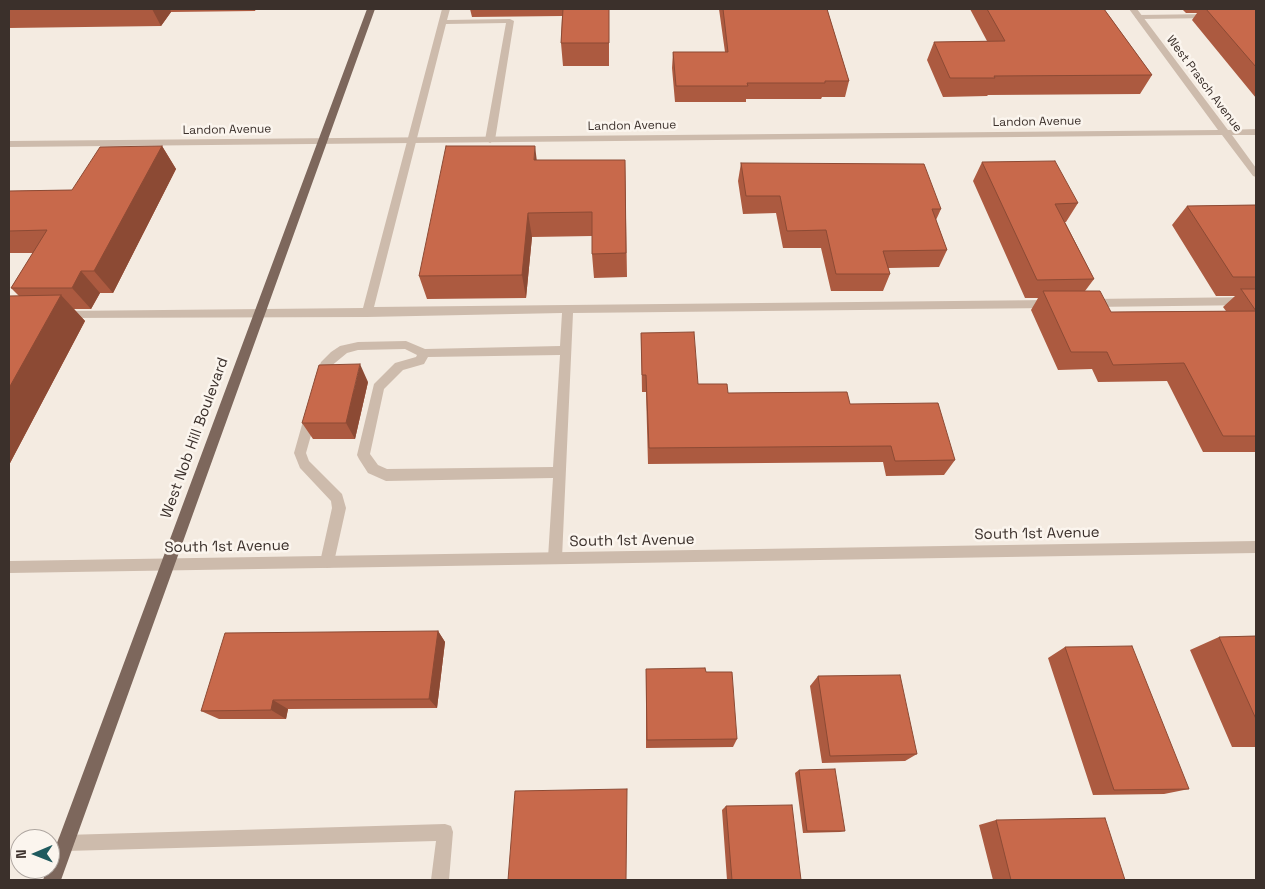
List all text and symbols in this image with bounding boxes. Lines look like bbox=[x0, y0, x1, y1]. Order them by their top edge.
street label: West Prasch Avenue bbox=[1163, 33, 1245, 135]
street label: Landon Avenue bbox=[992, 114, 1082, 130]
street label: Landon Avenue bbox=[587, 118, 677, 134]
street label: Landon Avenue bbox=[182, 122, 272, 138]
street label: West Nob Hill Boulevard bbox=[157, 355, 233, 521]
street label: South 1st Avenue bbox=[974, 524, 1100, 544]
street label: South 1st Avenue bbox=[569, 531, 695, 551]
street label: South 1st Avenue bbox=[164, 537, 290, 557]
north arrow bbox=[10, 829, 60, 879]
text: N bbox=[12, 849, 30, 859]

